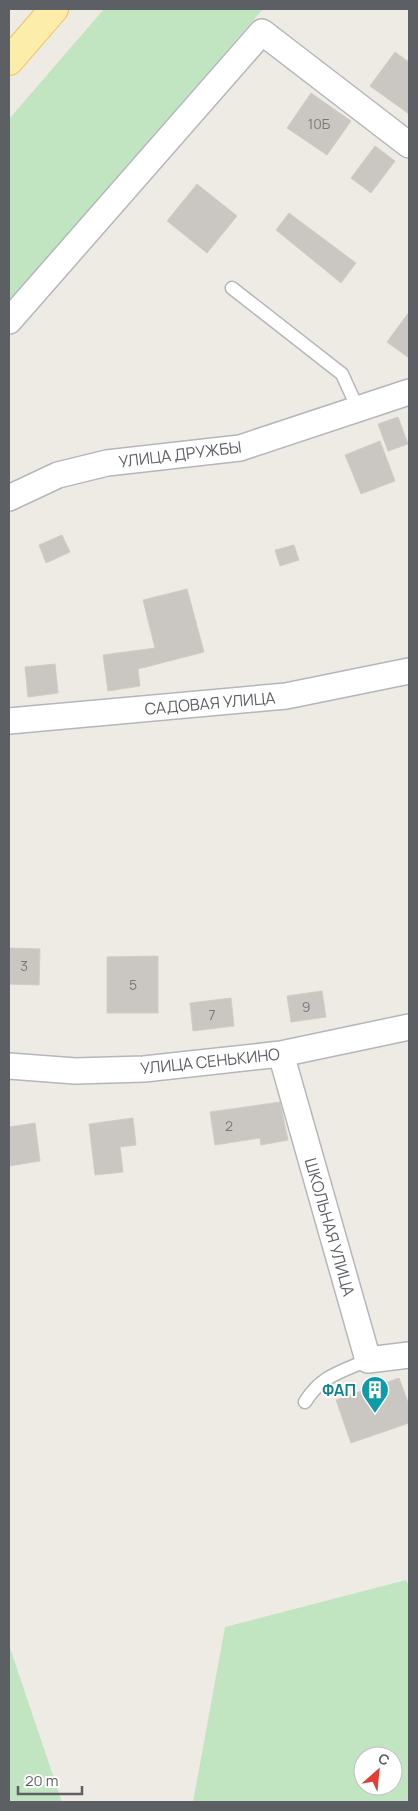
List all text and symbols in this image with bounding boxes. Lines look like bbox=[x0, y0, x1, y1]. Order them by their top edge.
house number: 10Б bbox=[308, 114, 331, 133]
street label: УЛИЦА ДРУЖБЫ bbox=[117, 436, 243, 472]
street label: САДОВАЯ УЛИЦА bbox=[144, 686, 276, 720]
house number: 3 bbox=[20, 956, 28, 975]
house number: 5 bbox=[129, 975, 137, 994]
house number: 9 bbox=[302, 997, 310, 1016]
house number: 7 bbox=[208, 1005, 216, 1024]
street label: УЛИЦА СЕНЬКИНО bbox=[139, 1043, 281, 1079]
house number: 2 bbox=[225, 1116, 233, 1135]
street label: ШКОЛЬНАЯ УЛИЦА bbox=[300, 1155, 360, 1299]
building icon: ФАП bbox=[360, 1375, 390, 1414]
place label: ФАП bbox=[322, 1379, 356, 1401]
north arrow bbox=[353, 1746, 403, 1796]
text: С bbox=[375, 1748, 393, 1770]
scale bar bbox=[18, 1764, 81, 1796]
text: 20 m bbox=[25, 1770, 58, 1791]

